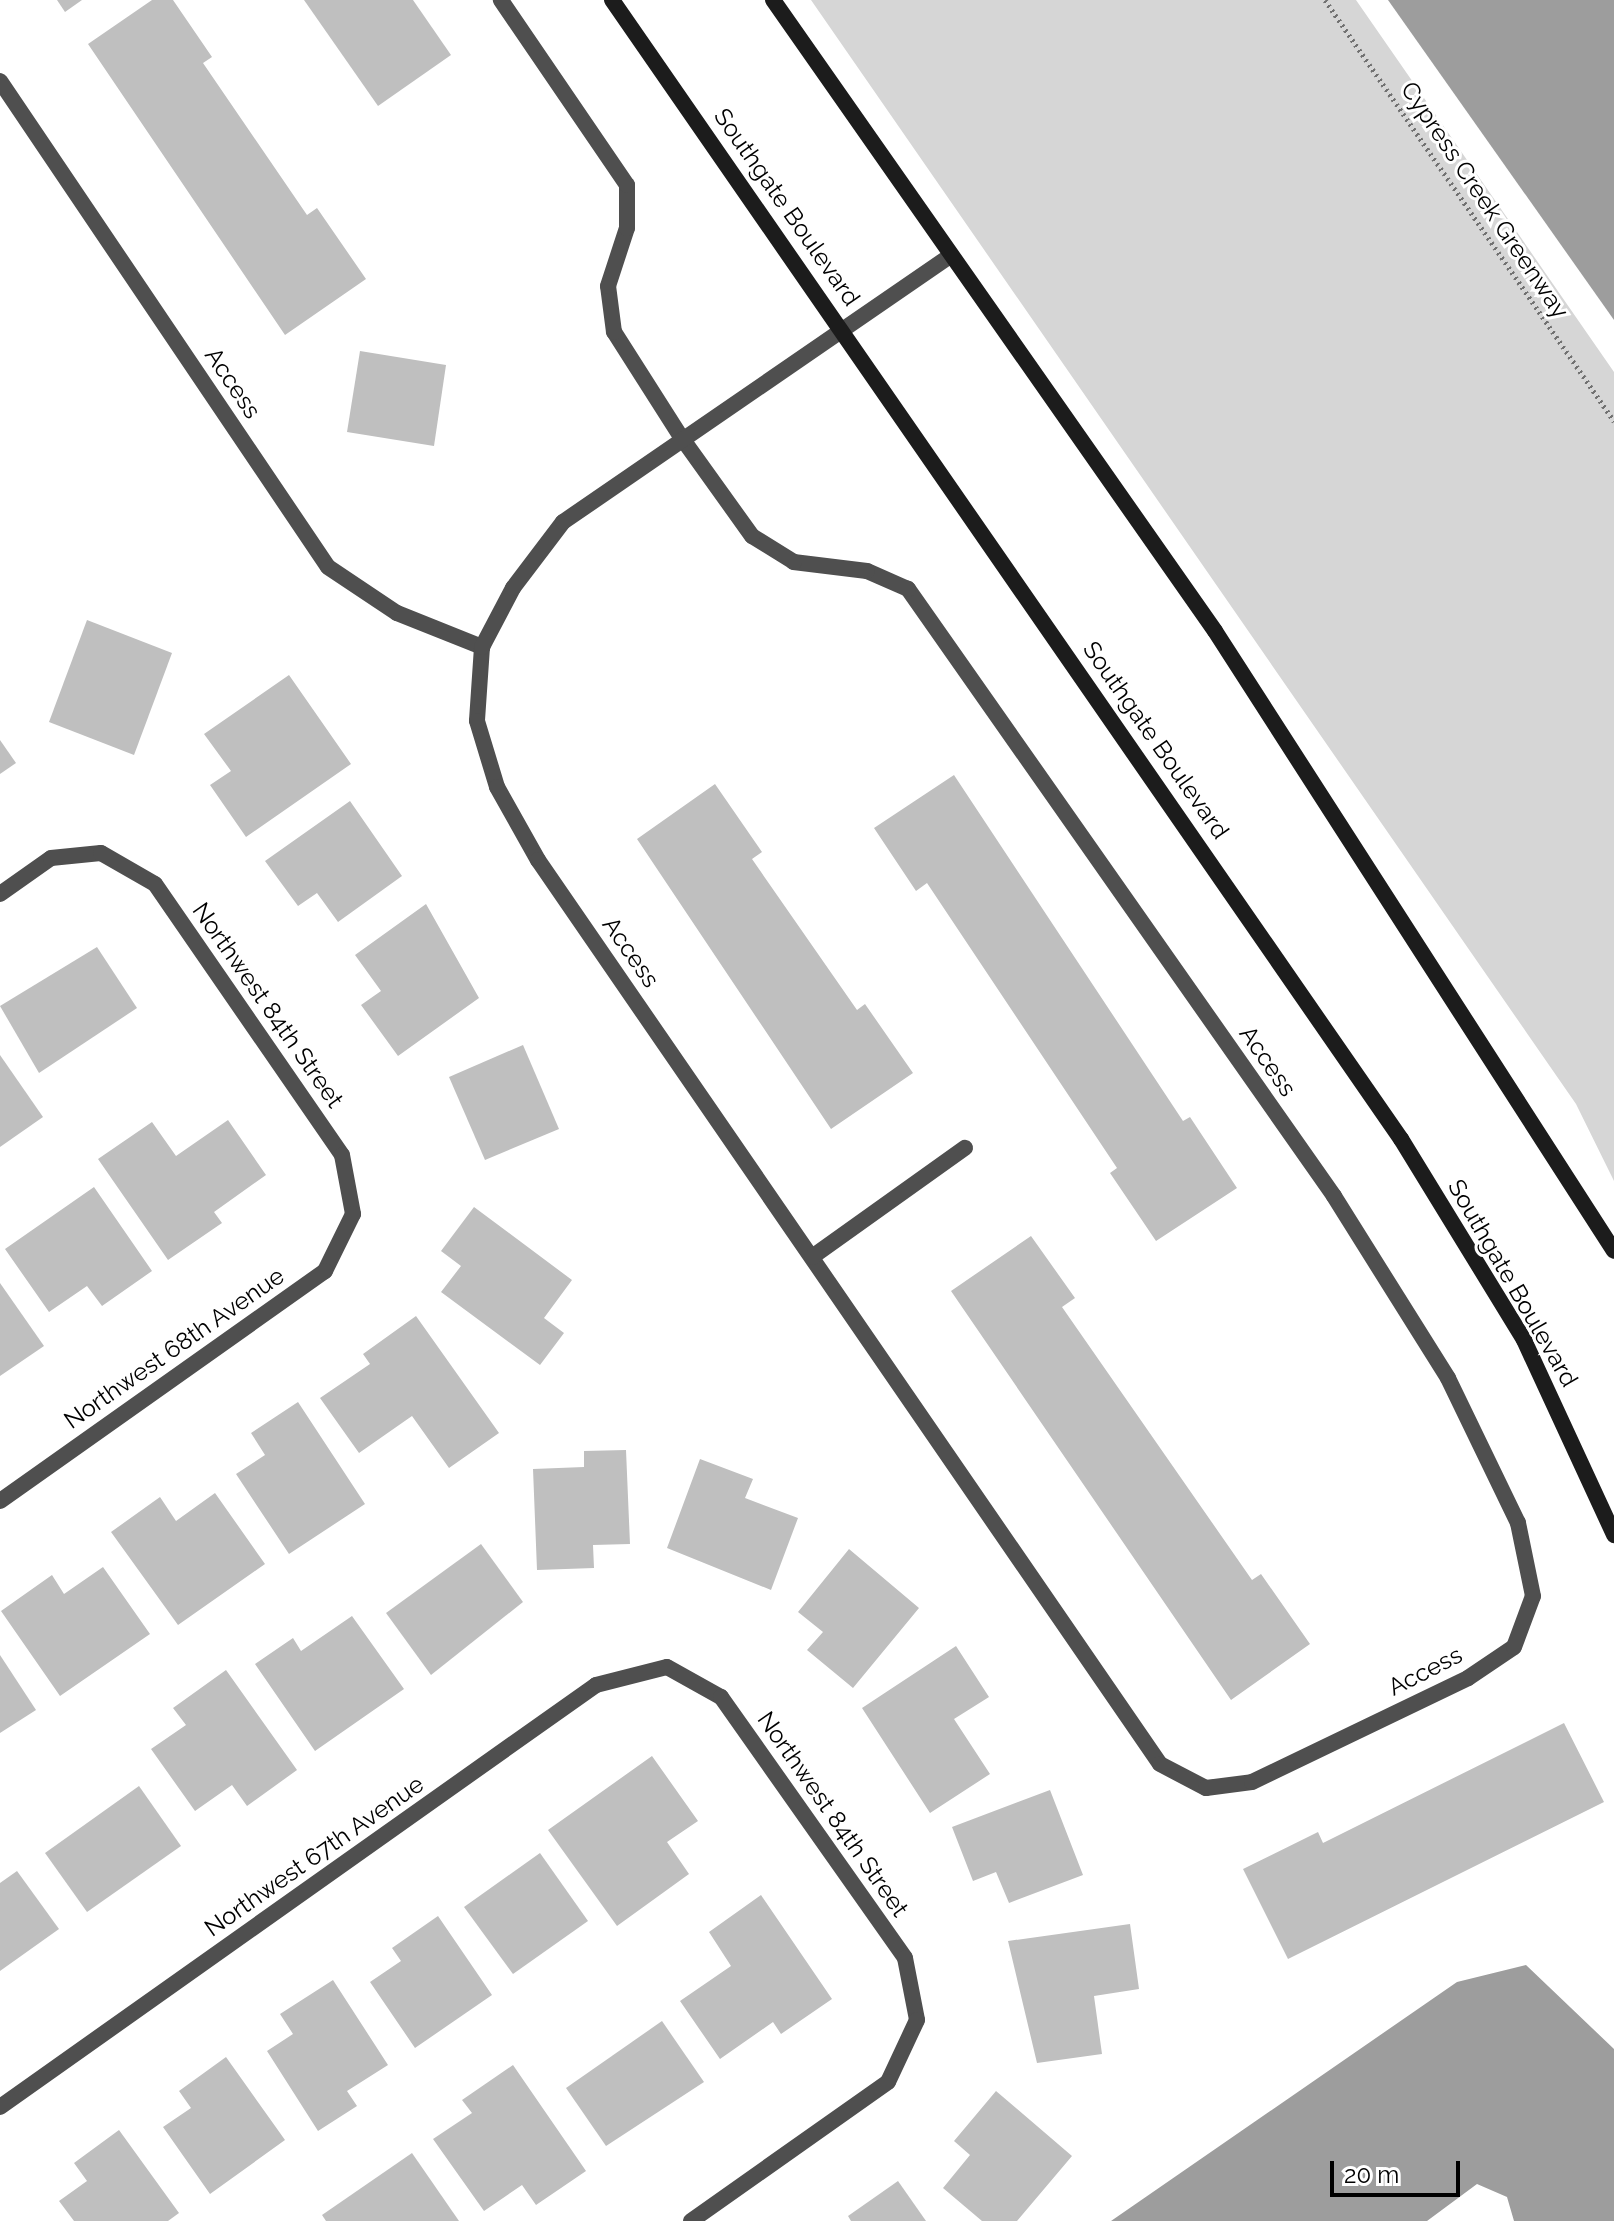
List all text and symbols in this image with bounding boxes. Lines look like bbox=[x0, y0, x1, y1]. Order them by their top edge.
street label: Cypress Creek Greenway bbox=[1395, 76, 1575, 324]
street label: Southgate Boulevard bbox=[708, 103, 866, 311]
street label: Access bbox=[199, 342, 267, 424]
street label: Southgate Boulevard bbox=[1077, 636, 1235, 844]
street label: Northwest 84th Street bbox=[186, 897, 350, 1113]
street label: Access bbox=[596, 911, 666, 993]
street label: Access bbox=[1233, 1020, 1303, 1102]
street label: Southgate Boulevard bbox=[1442, 1174, 1584, 1392]
street label: Northwest 68th Avenue bbox=[58, 1261, 290, 1435]
street label: Access bbox=[1383, 1640, 1467, 1702]
street label: Northwest 84th Street bbox=[751, 1706, 915, 1922]
street label: Northwest 67th Avenue bbox=[199, 1769, 429, 1943]
scale bar bbox=[1334, 2145, 1464, 2195]
text: 20 m bbox=[1344, 2160, 1399, 2189]

